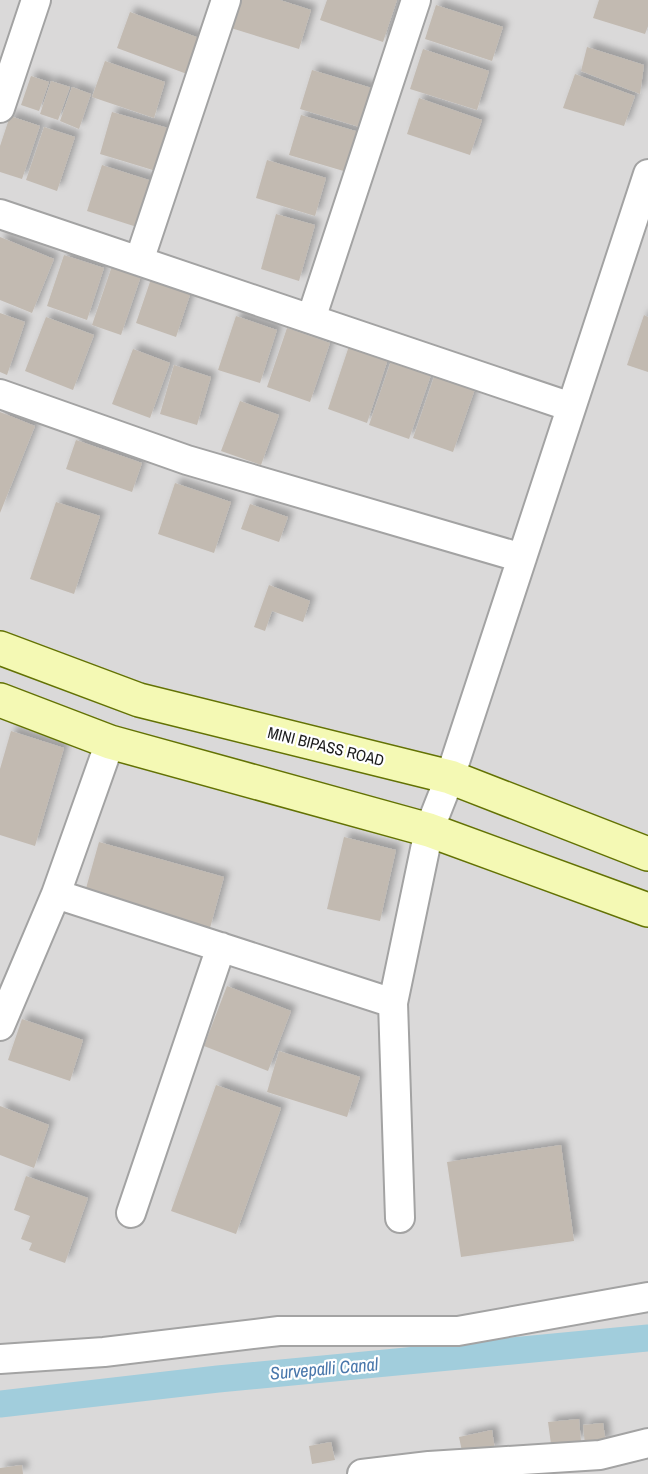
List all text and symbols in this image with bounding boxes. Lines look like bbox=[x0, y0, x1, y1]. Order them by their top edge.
street label: MINI BIPASS ROAD bbox=[265, 721, 387, 771]
water label: Survepalli Canal bbox=[269, 1351, 380, 1386]

